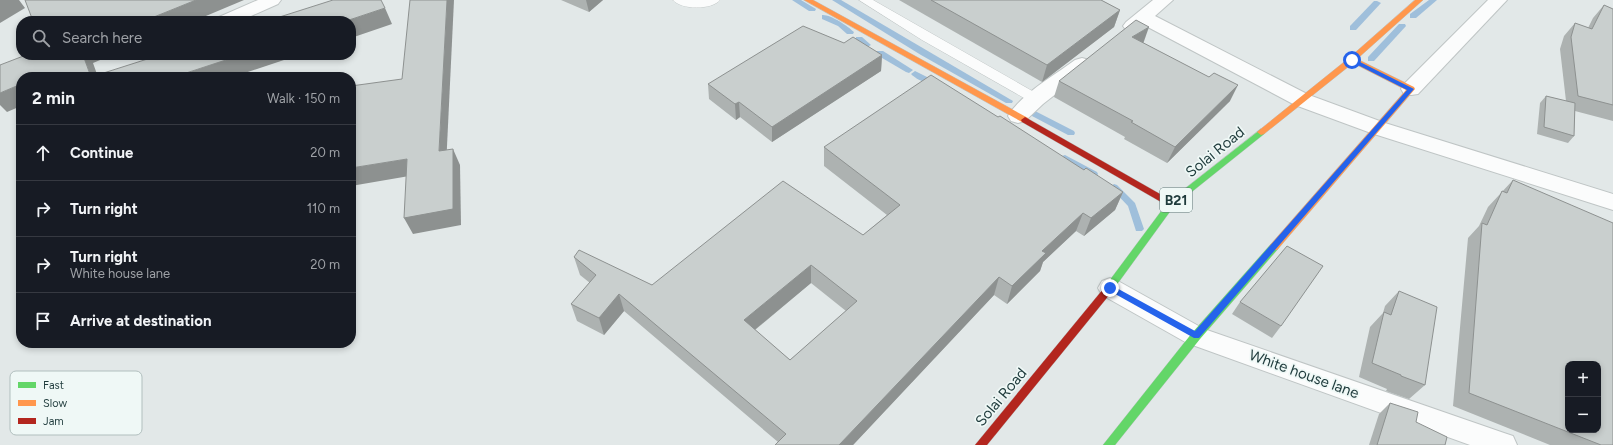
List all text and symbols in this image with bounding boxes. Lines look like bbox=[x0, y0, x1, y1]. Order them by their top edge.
search box bbox=[16, 16, 356, 60]
icon: search bbox=[30, 27, 52, 49]
text: Search here bbox=[62, 29, 142, 47]
route start bbox=[1343, 51, 1361, 69]
text: 2 min bbox=[32, 88, 75, 108]
text: Walk · 150 m bbox=[267, 91, 340, 106]
street label: Solai Road bbox=[1182, 123, 1248, 181]
icon: ahead bbox=[32, 142, 54, 164]
text: Continue bbox=[70, 144, 133, 162]
text: 20 m bbox=[310, 145, 340, 160]
road number: B21 bbox=[1160, 188, 1192, 212]
icon: right bbox=[32, 198, 54, 220]
text: Turn right bbox=[70, 200, 138, 218]
text: 110 m bbox=[307, 201, 340, 216]
text: Turn right bbox=[70, 248, 138, 266]
icon: right bbox=[32, 254, 54, 276]
text: 20 m bbox=[310, 257, 340, 272]
text: White house lane bbox=[70, 266, 170, 281]
route end bbox=[1101, 279, 1119, 297]
icon: arrive bbox=[32, 310, 54, 332]
text: Arrive at destination bbox=[70, 312, 211, 330]
street label: White house lane bbox=[1247, 346, 1361, 402]
map controls bbox=[1565, 361, 1601, 433]
button: + bbox=[1565, 361, 1601, 397]
street label: Solai Road bbox=[971, 364, 1031, 430]
legend bbox=[10, 371, 142, 435]
text: Fast bbox=[43, 379, 64, 392]
text: Slow bbox=[43, 397, 67, 410]
button: − bbox=[1565, 397, 1601, 433]
text: Jam bbox=[43, 415, 64, 428]

